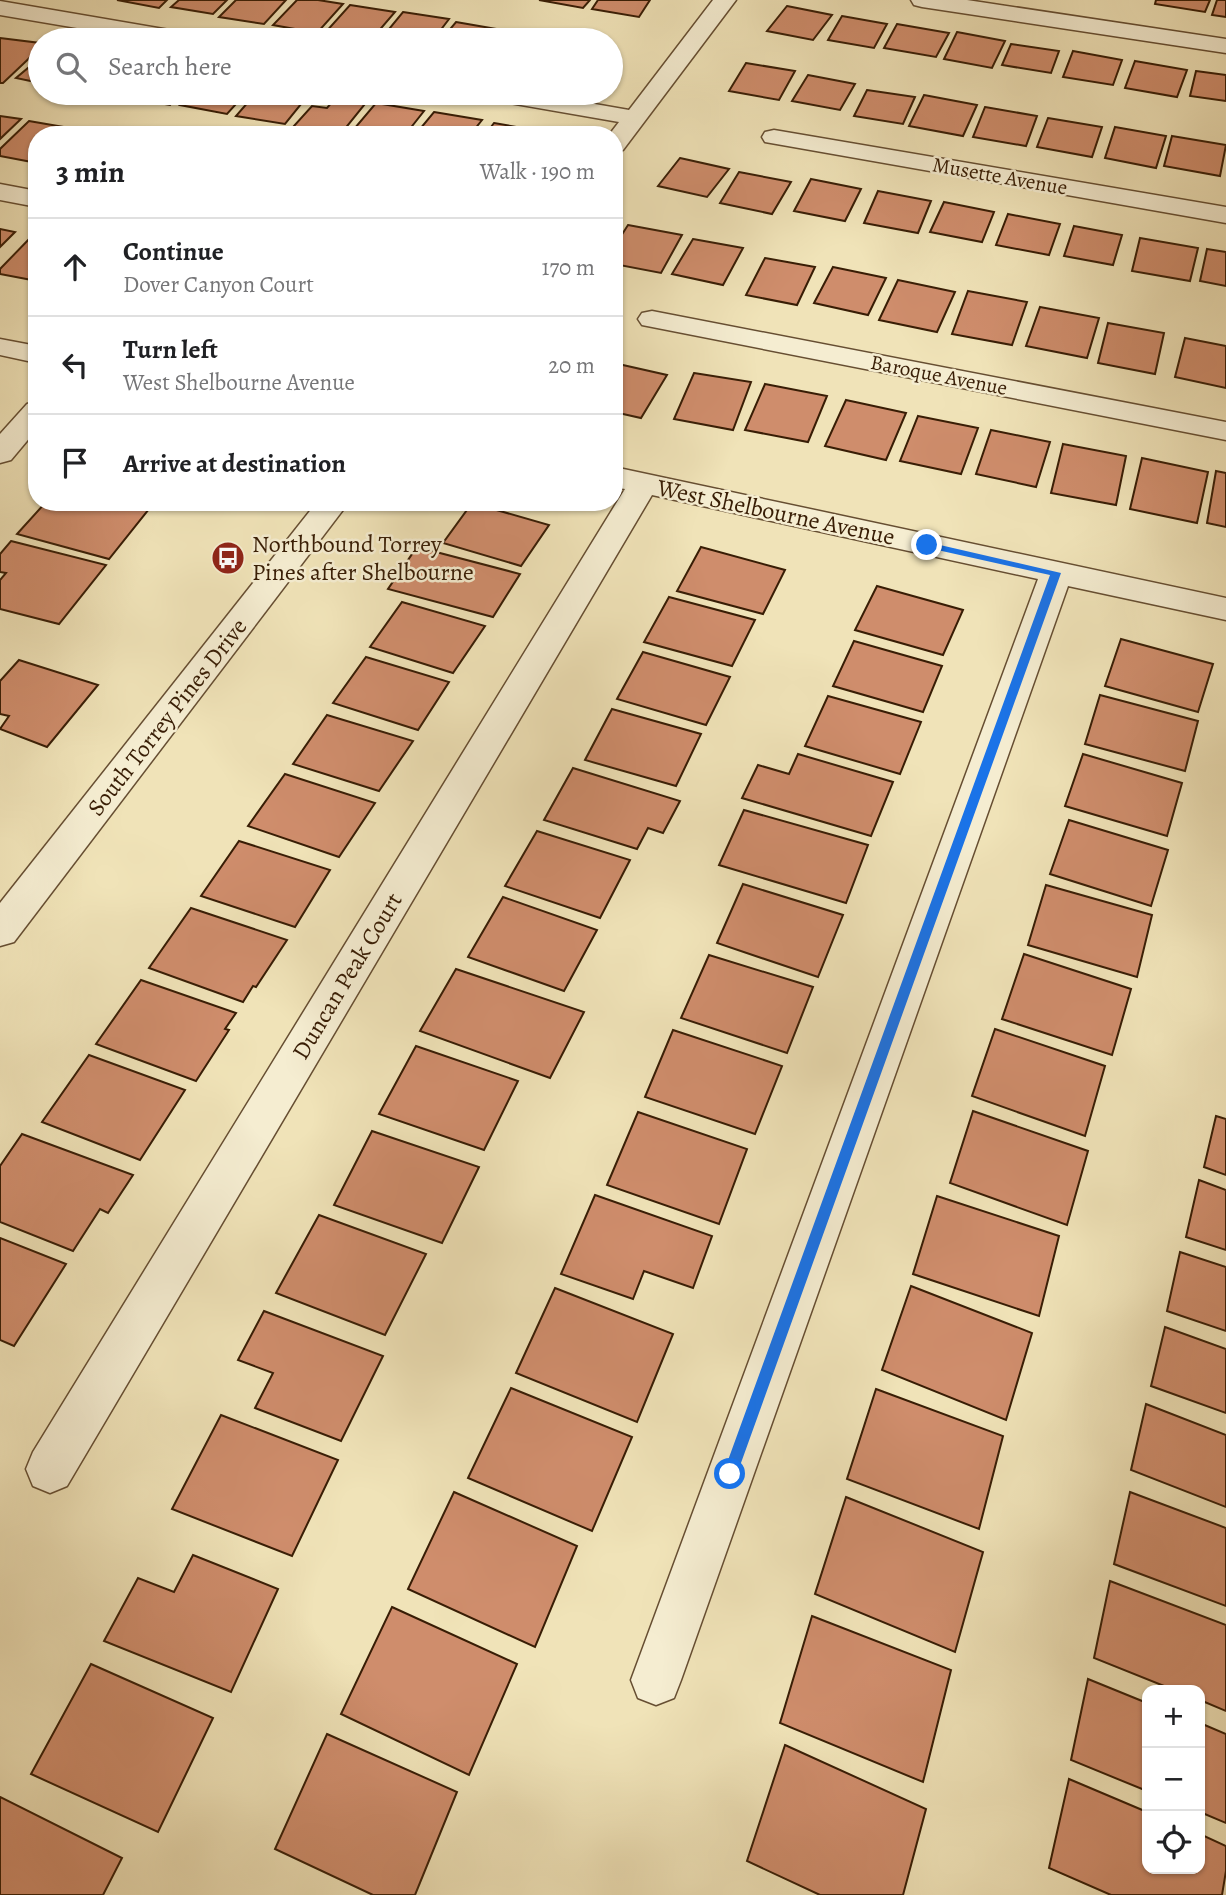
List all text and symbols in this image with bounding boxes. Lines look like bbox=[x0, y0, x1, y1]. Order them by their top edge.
search box bbox=[28, 28, 623, 105]
icon: search bbox=[52, 48, 90, 86]
text: Search here bbox=[108, 49, 232, 84]
street label: Musette Avenue bbox=[930, 150, 1070, 202]
text: 3 min bbox=[56, 152, 125, 192]
text: Walk · 190 m bbox=[480, 156, 595, 187]
text: Continue bbox=[123, 234, 224, 269]
icon: ahead bbox=[56, 248, 94, 286]
text: 170 m bbox=[542, 252, 595, 283]
text: Dover Canyon Court bbox=[123, 269, 314, 300]
text: Turn left bbox=[123, 332, 218, 367]
icon: left bbox=[56, 346, 94, 384]
street label: Baroque Avenue bbox=[868, 348, 1010, 402]
text: 20 m bbox=[548, 350, 595, 381]
text: West Shelbourne Avenue bbox=[123, 367, 355, 398]
icon: arrive bbox=[56, 444, 94, 482]
text: Arrive at destination bbox=[123, 446, 346, 481]
street label: West Shelbourne Avenue bbox=[653, 471, 898, 553]
place label: Northbound Torrey Pines after Shelbourne bbox=[252, 528, 474, 588]
route end bbox=[911, 529, 942, 560]
bus stop icon: Northbound Torrey Pines after Shelbourne bbox=[209, 539, 247, 577]
street label: South Torrey Pines Drive bbox=[80, 612, 254, 822]
street label: Duncan Peak Court bbox=[285, 887, 410, 1065]
route start bbox=[714, 1458, 745, 1489]
map controls bbox=[1142, 1685, 1205, 1874]
button: + bbox=[1142, 1685, 1205, 1748]
button: − bbox=[1142, 1748, 1205, 1811]
button: locate bbox=[1142, 1811, 1205, 1874]

